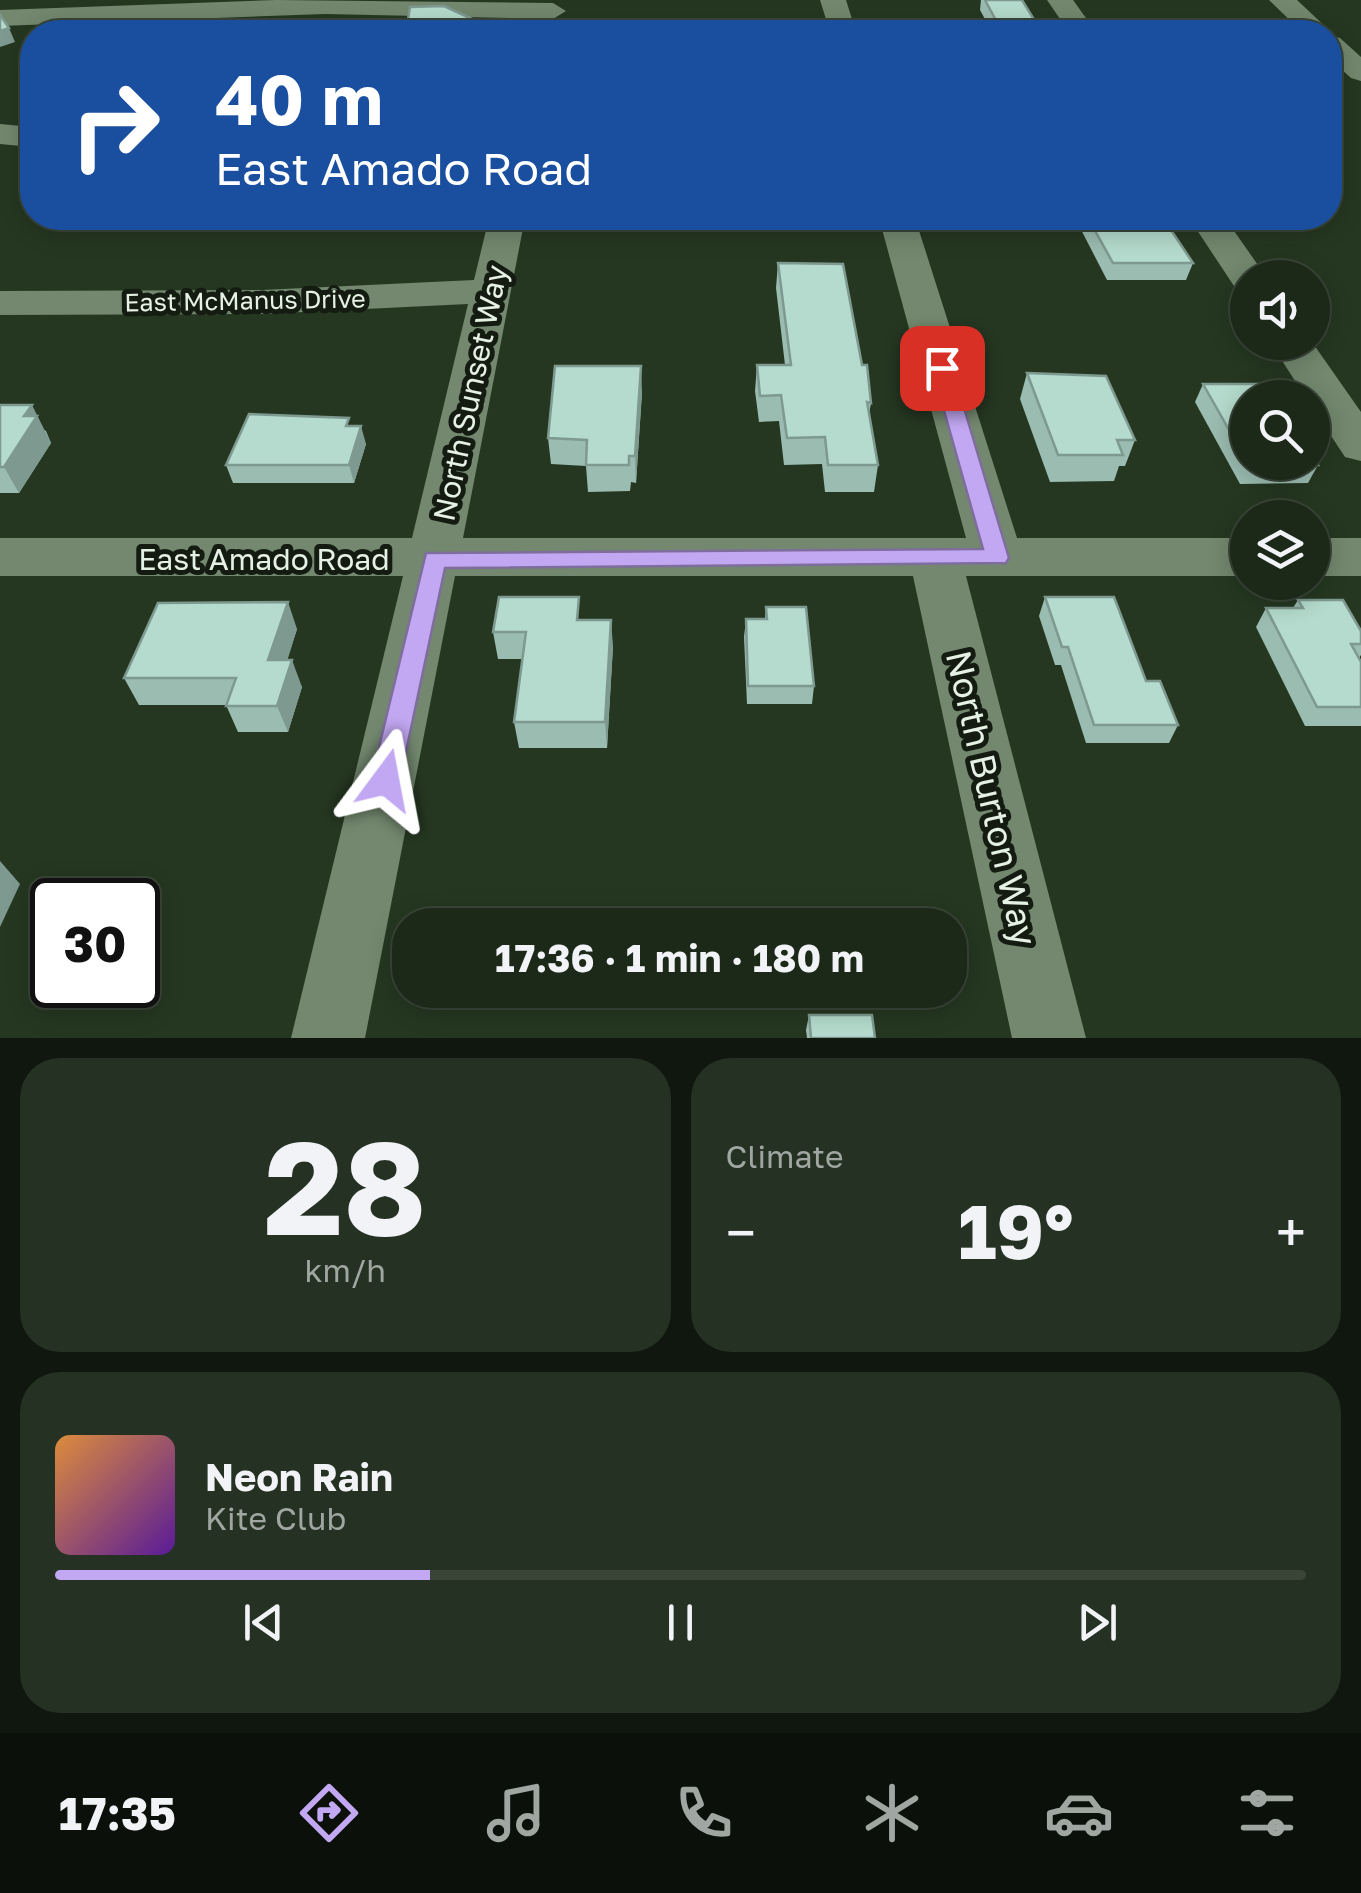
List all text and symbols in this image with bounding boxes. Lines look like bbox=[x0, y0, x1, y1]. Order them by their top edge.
text: 40 m bbox=[215, 56, 383, 140]
icon: right bbox=[50, 60, 180, 190]
text: East Amado Road bbox=[215, 141, 592, 195]
map controls bbox=[1230, 260, 1330, 600]
button: sound bbox=[1230, 260, 1330, 360]
street label: North Sunset Way bbox=[425, 262, 515, 524]
street label: East McManus Drive bbox=[124, 282, 366, 318]
pin bbox=[900, 326, 985, 411]
icon: arrive bbox=[915, 341, 970, 396]
button: search bbox=[1230, 380, 1330, 480]
button: layers bbox=[1230, 500, 1330, 600]
street label: East Amado Road bbox=[138, 541, 390, 577]
street label: North Burton Way bbox=[938, 646, 1046, 950]
position arrow bbox=[334, 728, 438, 832]
speed limit sign: 30 bbox=[30, 878, 160, 1008]
text: 17:36 · 1 min · 180 m bbox=[495, 935, 864, 980]
text: 28 bbox=[264, 1108, 427, 1264]
text: Climate bbox=[726, 1137, 844, 1175]
text: 19° bbox=[958, 1185, 1074, 1276]
text: − bbox=[726, 1199, 756, 1265]
text: + bbox=[1276, 1199, 1306, 1265]
text: km/h bbox=[305, 1251, 386, 1289]
text: Neon Rain bbox=[205, 1454, 393, 1499]
text: Kite Club bbox=[205, 1499, 346, 1537]
icon: previous bbox=[236, 1595, 291, 1650]
icon: pause bbox=[653, 1595, 708, 1650]
icon: next bbox=[1070, 1595, 1125, 1650]
icon: directions bbox=[294, 1778, 364, 1848]
icon: music bbox=[481, 1778, 551, 1848]
icon: phone bbox=[669, 1778, 739, 1848]
icon: climate bbox=[857, 1778, 927, 1848]
icon: car bbox=[1044, 1778, 1114, 1848]
icon: filters bbox=[1232, 1778, 1302, 1848]
text: 17:35 bbox=[59, 1786, 176, 1840]

